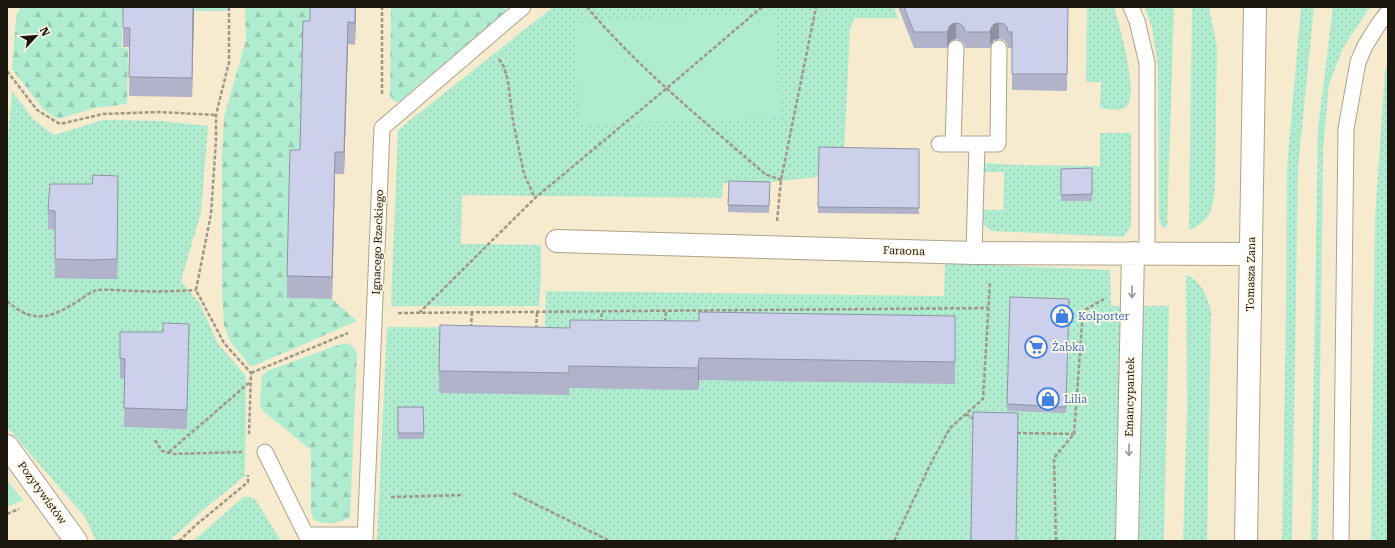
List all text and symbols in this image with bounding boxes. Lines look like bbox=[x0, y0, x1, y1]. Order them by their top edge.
north arrow bbox=[16, 16, 56, 56]
text: N bbox=[37, 25, 52, 39]
street label: Ignacego Rzeckiego bbox=[370, 189, 386, 295]
street label: Tomasza Zana bbox=[1244, 237, 1258, 311]
street label: Faraona bbox=[883, 244, 925, 258]
one-way arrow bbox=[1128, 285, 1136, 298]
shop icon: Kolporter bbox=[1049, 303, 1075, 329]
place label: Kolporter bbox=[1078, 310, 1130, 323]
supermarket icon: Żabka bbox=[1023, 334, 1049, 360]
place label: Żabka bbox=[1052, 340, 1085, 354]
street label: Emancypantek bbox=[1123, 357, 1137, 437]
shop icon: Lilia bbox=[1035, 386, 1061, 412]
place label: Lilia bbox=[1064, 393, 1087, 406]
one-way arrow bbox=[1125, 443, 1132, 456]
street label: Pozytywistów bbox=[15, 459, 70, 528]

